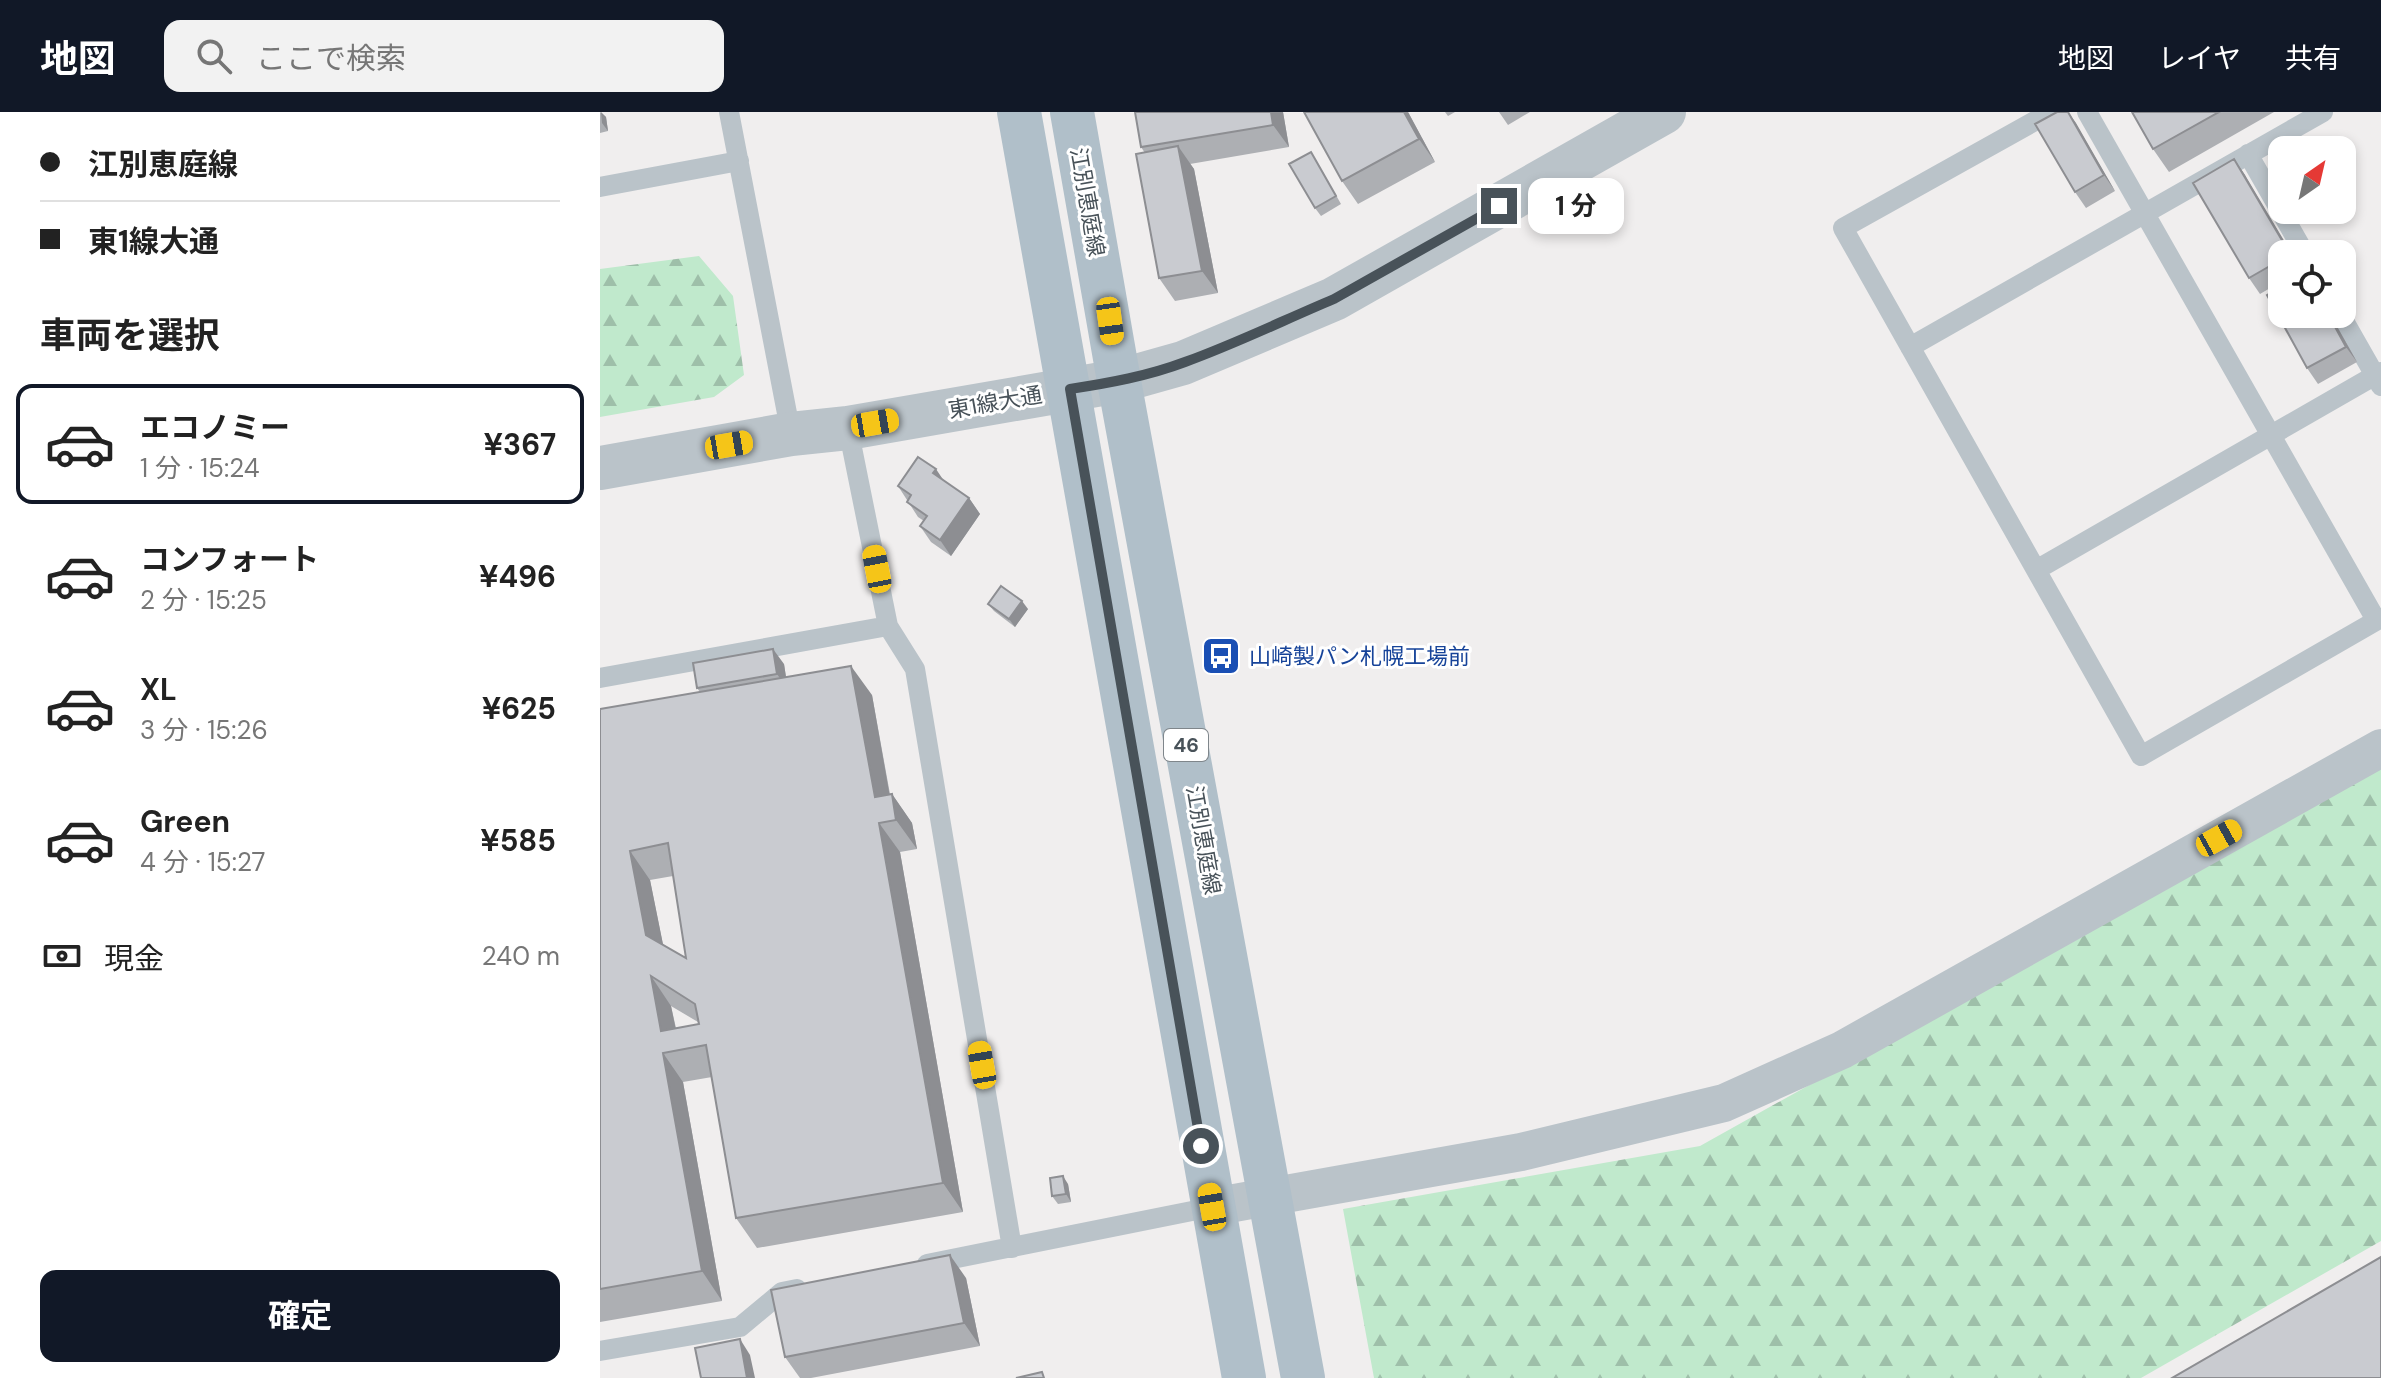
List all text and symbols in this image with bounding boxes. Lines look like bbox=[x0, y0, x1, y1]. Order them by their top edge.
search box bbox=[164, 20, 724, 92]
text: 地図 bbox=[40, 34, 116, 84]
icon: search bbox=[192, 34, 236, 78]
text: ここで検索 bbox=[256, 39, 406, 78]
text: 地図 bbox=[2058, 40, 2114, 77]
text: レイヤ bbox=[2158, 40, 2241, 77]
text: 共有 bbox=[2285, 40, 2341, 77]
north arrow bbox=[2268, 136, 2356, 224]
map controls bbox=[2268, 136, 2356, 328]
text: 江別恵庭線 bbox=[88, 145, 238, 184]
street label: 江別恵庭線 bbox=[1064, 145, 1111, 259]
callout: 1 分 bbox=[1527, 178, 1623, 234]
route end bbox=[1481, 188, 1517, 224]
text: 1 分 bbox=[1555, 189, 1597, 223]
text: 東1線大通 bbox=[88, 222, 219, 261]
button: locate bbox=[2268, 240, 2356, 328]
car bbox=[1095, 296, 1125, 346]
text: 車両を選択 bbox=[40, 312, 220, 359]
street label: 東1線大通 bbox=[946, 380, 1044, 425]
car bbox=[849, 407, 901, 439]
icon: car bbox=[44, 408, 116, 480]
text: エコノミー bbox=[140, 408, 290, 447]
text: ¥367 bbox=[484, 425, 556, 464]
car bbox=[703, 429, 755, 461]
text: 1 分 · 15:24 bbox=[140, 451, 260, 485]
icon: car bbox=[44, 540, 116, 612]
text: コンフォート bbox=[140, 540, 319, 579]
car bbox=[861, 543, 893, 595]
text: ¥496 bbox=[479, 557, 556, 596]
text: 2 分 · 15:25 bbox=[140, 583, 267, 617]
bus stop icon: 山崎製パン札幌工場前 bbox=[1200, 635, 1242, 677]
place label: 山崎製パン札幌工場前 bbox=[1249, 642, 1470, 671]
text: XL bbox=[140, 670, 177, 709]
icon: car bbox=[44, 672, 116, 744]
text: ¥625 bbox=[482, 689, 556, 728]
text: 3 分 · 15:26 bbox=[140, 713, 268, 747]
road number: 46 bbox=[1164, 729, 1208, 761]
street label: 江別恵庭線 bbox=[1180, 783, 1227, 897]
text: Green bbox=[140, 802, 230, 841]
icon: car bbox=[44, 804, 116, 876]
car bbox=[2192, 816, 2246, 860]
text: ¥585 bbox=[480, 821, 556, 860]
text: 4 分 · 15:27 bbox=[140, 845, 265, 879]
icon: cash bbox=[40, 934, 84, 978]
text: 現金 bbox=[104, 939, 164, 978]
text: 240 m bbox=[482, 939, 560, 973]
car bbox=[966, 1039, 998, 1091]
route start bbox=[1183, 1128, 1219, 1164]
car bbox=[1196, 1181, 1228, 1233]
button: 確定 bbox=[40, 1270, 560, 1362]

